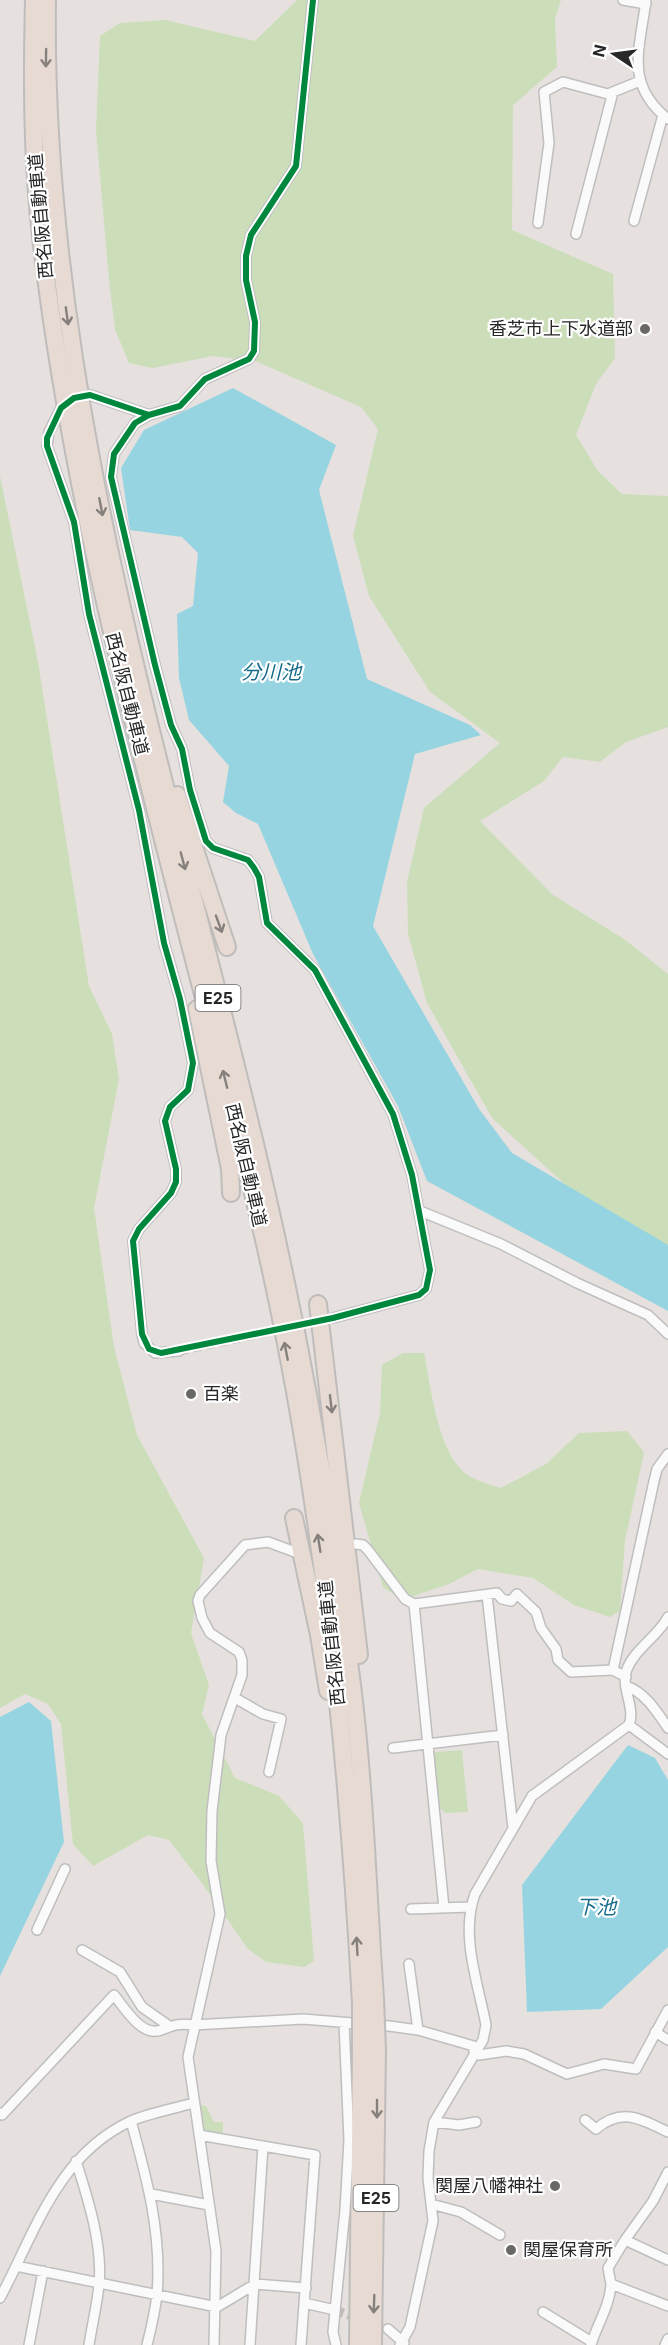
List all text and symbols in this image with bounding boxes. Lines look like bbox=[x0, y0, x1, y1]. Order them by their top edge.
north arrow bbox=[584, 24, 644, 84]
text: N bbox=[588, 42, 611, 59]
one-way arrow bbox=[41, 48, 52, 68]
street label: 西名阪自動車道 bbox=[25, 152, 56, 280]
one-way arrow bbox=[62, 305, 73, 325]
place label: 香芝市上下水道部 bbox=[489, 318, 633, 339]
marker: 香芝市上下水道部 bbox=[638, 322, 652, 336]
one-way arrow bbox=[96, 497, 107, 517]
street label: 西名阪自動車道 bbox=[102, 630, 153, 758]
water label: 分川池 bbox=[241, 660, 303, 684]
one-way arrow bbox=[178, 851, 190, 870]
one-way arrow bbox=[215, 914, 226, 933]
road number: E25 bbox=[196, 985, 240, 1011]
one-way arrow bbox=[219, 1069, 231, 1088]
street label: 西名阪自動車道 bbox=[222, 1101, 271, 1229]
one-way arrow bbox=[280, 1341, 291, 1361]
place label: 百楽 bbox=[203, 1383, 239, 1404]
marker: 百楽 bbox=[184, 1387, 198, 1401]
one-way arrow bbox=[325, 1393, 336, 1413]
one-way arrow bbox=[314, 1533, 325, 1553]
street label: 西名阪自動車道 bbox=[314, 1579, 349, 1707]
water label: 下池 bbox=[576, 1895, 618, 1919]
one-way arrow bbox=[352, 1936, 363, 1956]
one-way arrow bbox=[371, 2098, 383, 2118]
place label: 関屋八幡神社 bbox=[435, 2175, 543, 2196]
marker: 関屋八幡神社 bbox=[548, 2179, 562, 2193]
road number: E25 bbox=[354, 2185, 398, 2211]
place label: 関屋保育所 bbox=[523, 2239, 613, 2260]
marker: 関屋保育所 bbox=[504, 2243, 518, 2257]
one-way arrow bbox=[369, 2293, 380, 2313]

